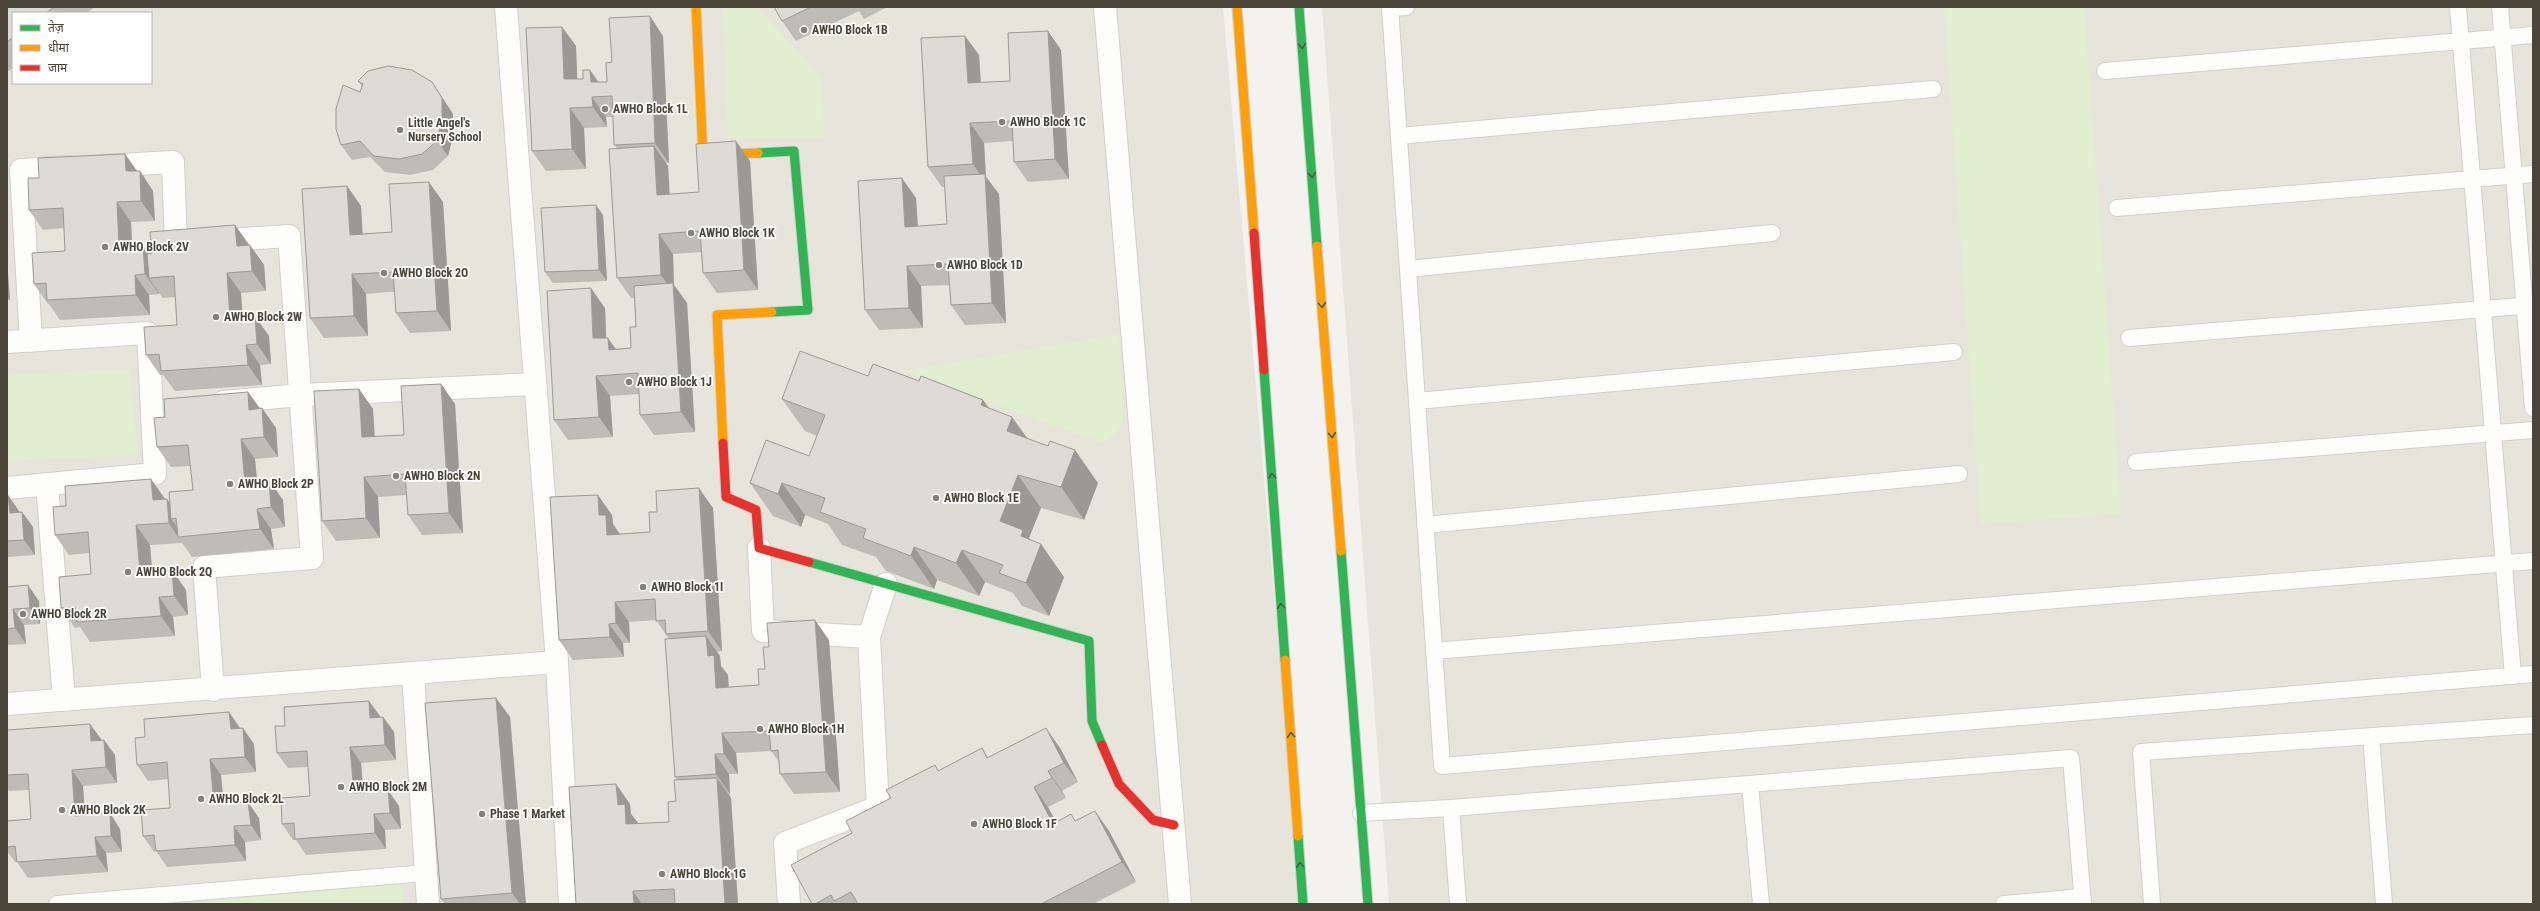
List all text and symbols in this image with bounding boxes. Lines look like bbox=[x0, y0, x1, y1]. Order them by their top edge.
legend bbox=[12, 12, 152, 84]
text: तेज़ bbox=[48, 20, 65, 35]
place label: AWHO Block 1B bbox=[812, 23, 888, 37]
marker: AWHO Block 1B bbox=[799, 25, 809, 35]
text: धीमा bbox=[48, 40, 70, 55]
one-way arrow bbox=[1298, 43, 1307, 49]
text: जाम bbox=[48, 61, 68, 75]
place label: AWHO Block 1L bbox=[613, 102, 688, 116]
marker: AWHO Block 1L bbox=[600, 104, 610, 114]
place label: AWHO Block 1C bbox=[1010, 115, 1086, 129]
place label: Little Angel's Nursery School bbox=[408, 116, 481, 144]
marker: AWHO Block 1C bbox=[997, 117, 1007, 127]
marker: Little Angel's Nursery School bbox=[395, 125, 405, 135]
one-way arrow bbox=[1308, 172, 1317, 178]
place label: AWHO Block 1K bbox=[699, 226, 775, 240]
marker: AWHO Block 1K bbox=[686, 228, 696, 238]
place label: AWHO Block 2V bbox=[113, 240, 189, 254]
marker: AWHO Block 2V bbox=[100, 242, 110, 252]
place label: AWHO Block 1D bbox=[947, 258, 1023, 272]
marker: AWHO Block 1D bbox=[934, 260, 944, 270]
place label: AWHO Block 2O bbox=[392, 266, 468, 280]
marker: AWHO Block 2O bbox=[379, 268, 389, 278]
one-way arrow bbox=[1318, 302, 1327, 308]
place label: AWHO Block 2W bbox=[224, 310, 302, 324]
marker: AWHO Block 2W bbox=[211, 312, 221, 322]
place label: AWHO Block 1J bbox=[637, 375, 712, 389]
marker: AWHO Block 1J bbox=[624, 377, 634, 387]
one-way arrow bbox=[1328, 432, 1337, 438]
place label: AWHO Block 2N bbox=[404, 469, 480, 483]
marker: AWHO Block 2N bbox=[391, 471, 401, 481]
one-way arrow bbox=[1267, 473, 1276, 479]
place label: AWHO Block 2P bbox=[238, 477, 314, 491]
marker: AWHO Block 2P bbox=[225, 479, 235, 489]
place label: AWHO Block 1E bbox=[944, 491, 1019, 505]
marker: AWHO Block 1E bbox=[931, 493, 941, 503]
place label: AWHO Block 2Q bbox=[136, 565, 212, 579]
marker: AWHO Block 2Q bbox=[123, 567, 133, 577]
place label: AWHO Block 1I bbox=[651, 580, 723, 594]
marker: AWHO Block 1I bbox=[638, 582, 648, 592]
one-way arrow bbox=[1277, 603, 1286, 609]
place label: AWHO Block 2R bbox=[31, 607, 107, 621]
marker: AWHO Block 2R bbox=[18, 609, 28, 619]
place label: AWHO Block 1H bbox=[768, 722, 844, 736]
marker: AWHO Block 1H bbox=[755, 724, 765, 734]
one-way arrow bbox=[1286, 732, 1295, 738]
place label: AWHO Block 2M bbox=[349, 780, 427, 794]
marker: AWHO Block 2M bbox=[336, 782, 346, 792]
place label: AWHO Block 2L bbox=[209, 792, 284, 806]
marker: AWHO Block 2L bbox=[196, 794, 206, 804]
place label: AWHO Block 2K bbox=[70, 803, 146, 817]
marker: AWHO Block 2K bbox=[57, 805, 67, 815]
place label: Phase 1 Market bbox=[490, 807, 565, 821]
marker: Phase 1 Market bbox=[477, 809, 487, 819]
place label: AWHO Block 1F bbox=[982, 817, 1057, 831]
marker: AWHO Block 1F bbox=[969, 819, 979, 829]
one-way arrow bbox=[1296, 862, 1305, 868]
place label: AWHO Block 1G bbox=[670, 867, 746, 881]
marker: AWHO Block 1G bbox=[657, 869, 667, 879]

